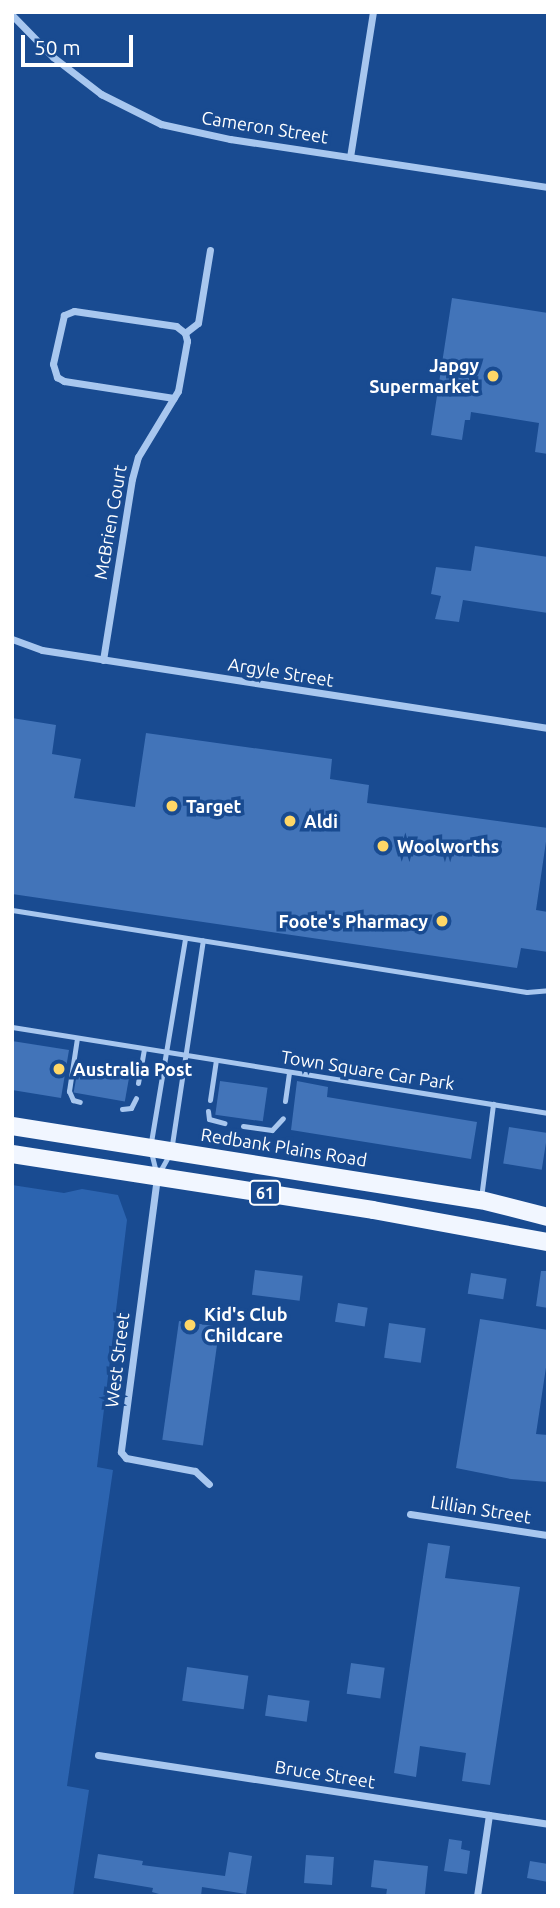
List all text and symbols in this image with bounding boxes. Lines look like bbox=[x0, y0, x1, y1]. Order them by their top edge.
scale bar bbox=[24, 21, 136, 65]
text: 50 m bbox=[34, 35, 81, 59]
street label: Cameron Street bbox=[200, 106, 330, 148]
place label: Japgy Supermarket bbox=[369, 355, 479, 398]
marker: Japgy Supermarket bbox=[485, 368, 501, 384]
street label: McBrien Court bbox=[89, 463, 131, 581]
street label: Argyle Street bbox=[227, 653, 335, 691]
place label: Target bbox=[186, 795, 241, 817]
marker: Target bbox=[164, 798, 180, 814]
place label: Aldi bbox=[304, 810, 338, 832]
marker: Aldi bbox=[282, 813, 298, 829]
place label: Woolworths bbox=[397, 835, 499, 857]
marker: Woolworths bbox=[375, 838, 391, 854]
place label: Foote's Pharmacy bbox=[278, 910, 428, 932]
marker: Foote's Pharmacy bbox=[434, 913, 450, 929]
street label: Town Square Car Park bbox=[280, 1046, 456, 1094]
place label: Australia Post bbox=[73, 1058, 192, 1080]
marker: Australia Post bbox=[51, 1061, 67, 1077]
street label: Redbank Plains Road bbox=[199, 1123, 369, 1171]
road number: 61 bbox=[247, 1180, 282, 1205]
place label: Kid's Club Childcare bbox=[204, 1304, 287, 1346]
street label: West Street bbox=[100, 1311, 134, 1409]
marker: Kid's Club Childcare bbox=[182, 1317, 198, 1333]
street label: Lillian Street bbox=[429, 1490, 533, 1528]
street label: Bruce Street bbox=[273, 1755, 377, 1793]

